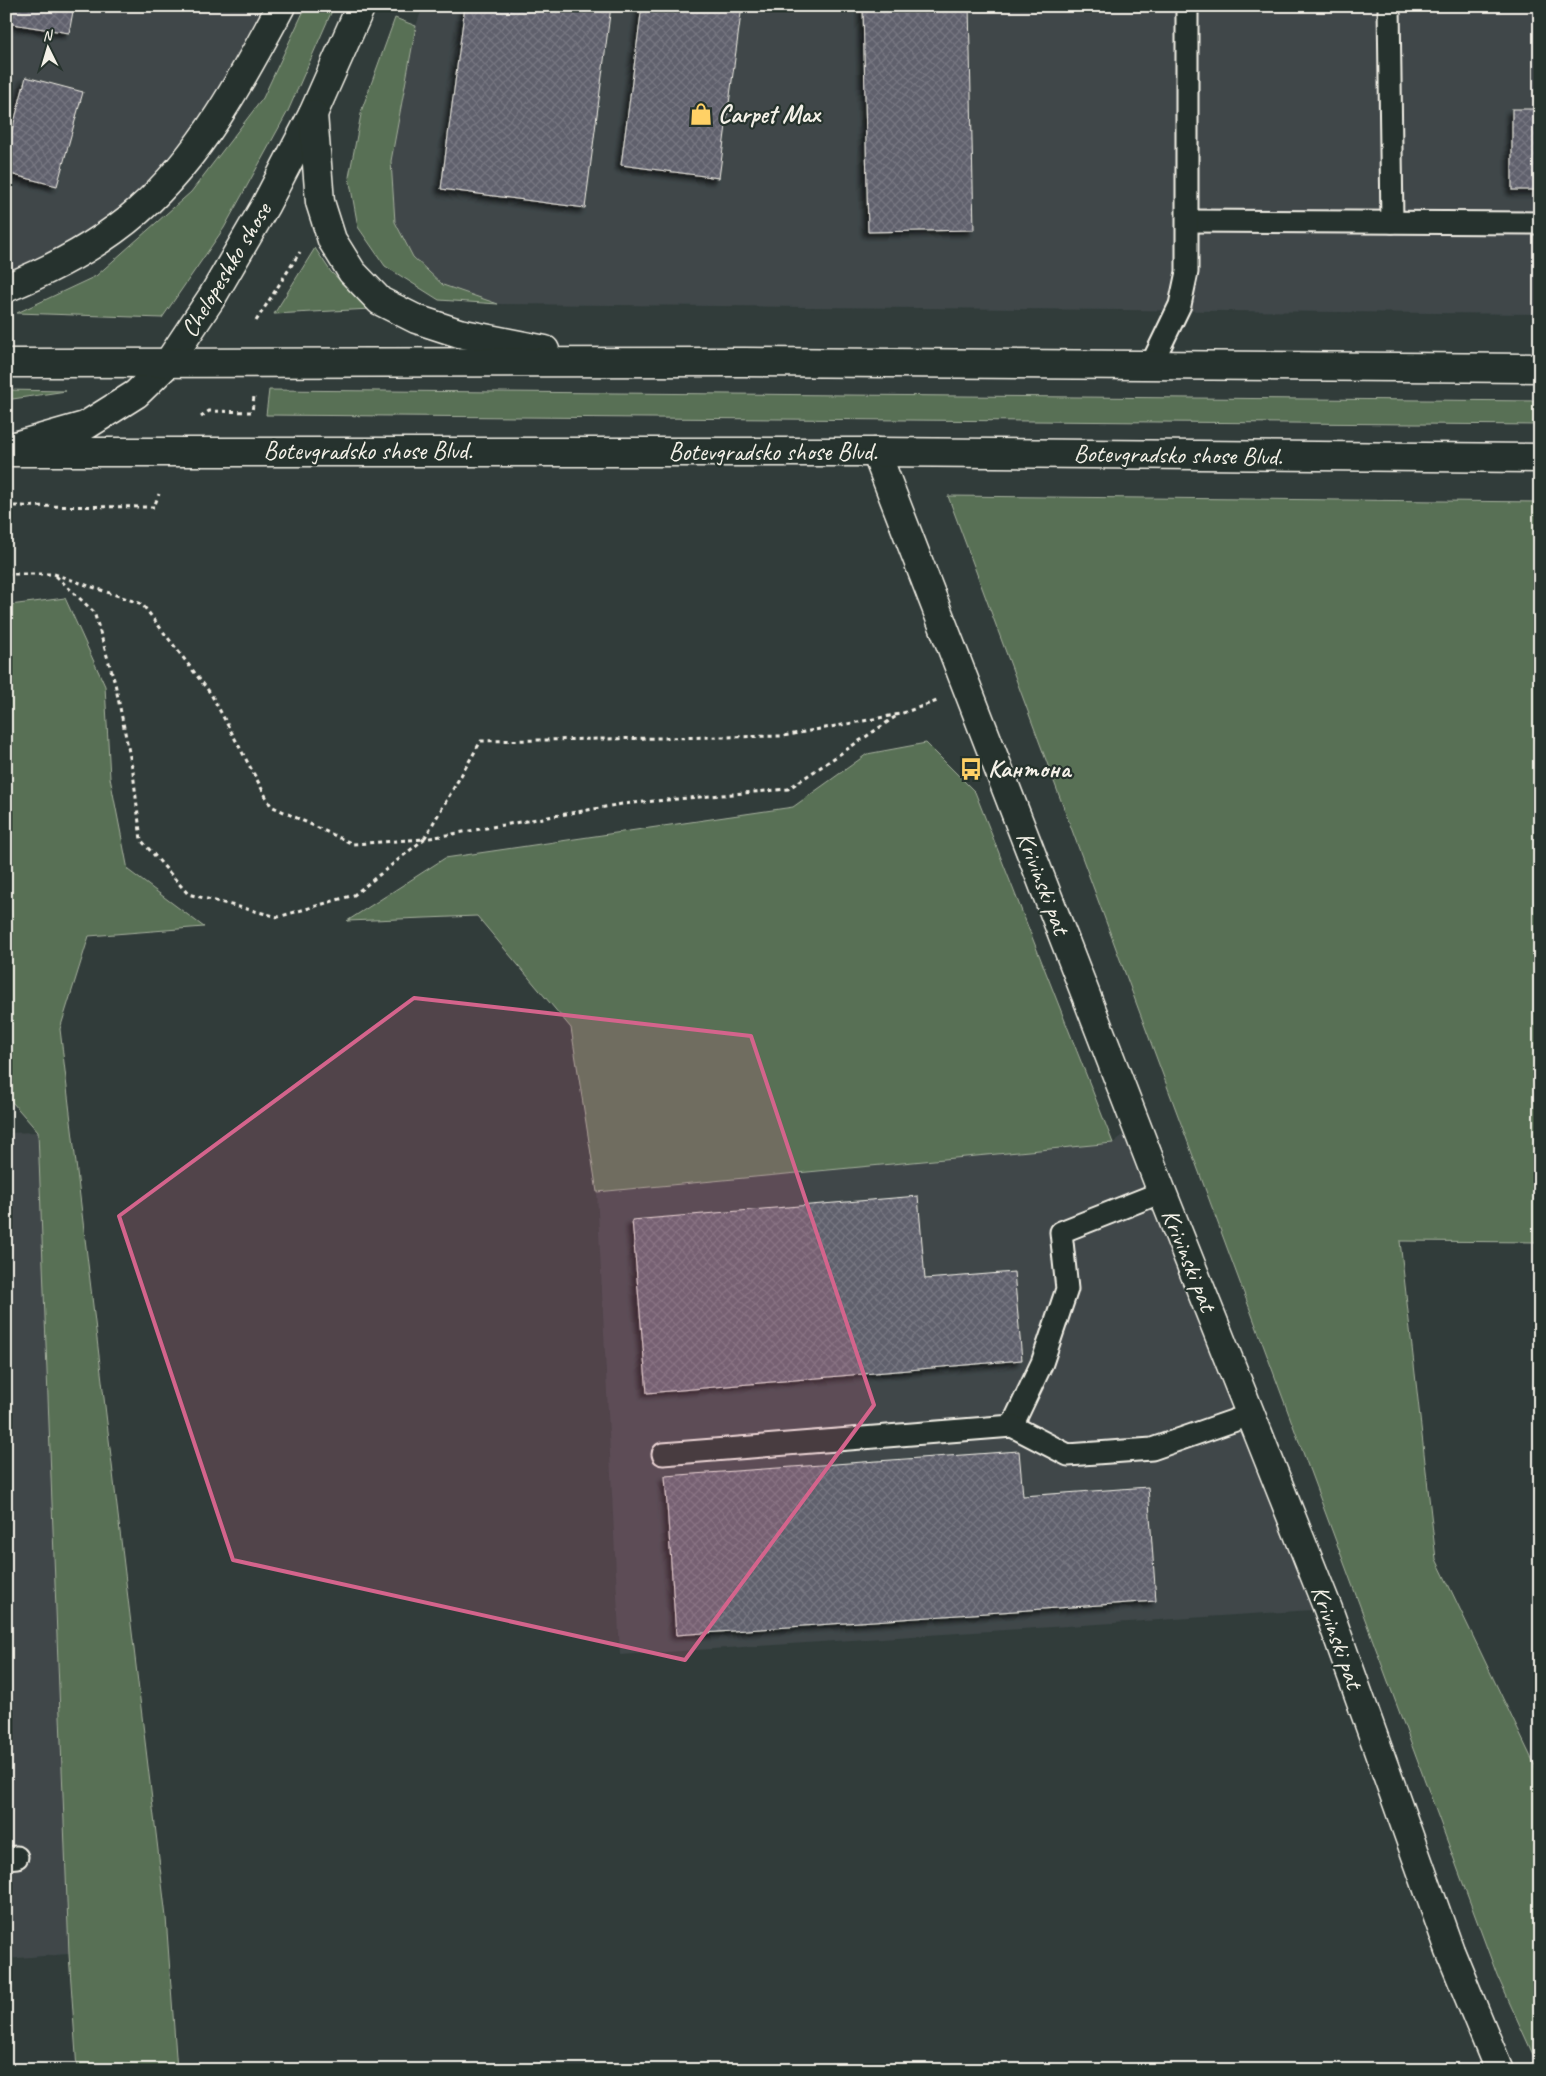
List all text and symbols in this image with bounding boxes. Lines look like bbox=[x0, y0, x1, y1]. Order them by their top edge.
north arrow bbox=[22, 22, 72, 72]
text: N bbox=[42, 26, 54, 44]
place label: Carpet Max bbox=[718, 98, 822, 130]
shop icon: Carpet Max bbox=[688, 101, 714, 127]
street label: Chelopeshko shose bbox=[173, 195, 280, 343]
street label: Botevgradsko shose Blvd. bbox=[264, 435, 472, 467]
street label: Botevgradsko shose Blvd. bbox=[669, 436, 877, 468]
street label: Botevgradsko shose Blvd. bbox=[1073, 437, 1283, 473]
place label: Кантона bbox=[988, 753, 1072, 785]
bus stop icon: Кантона bbox=[958, 756, 984, 782]
street label: Krivinski pat bbox=[1009, 827, 1078, 941]
street label: Krivinski pat bbox=[1154, 1204, 1225, 1318]
street label: Krivinski pat bbox=[1304, 1581, 1371, 1696]

